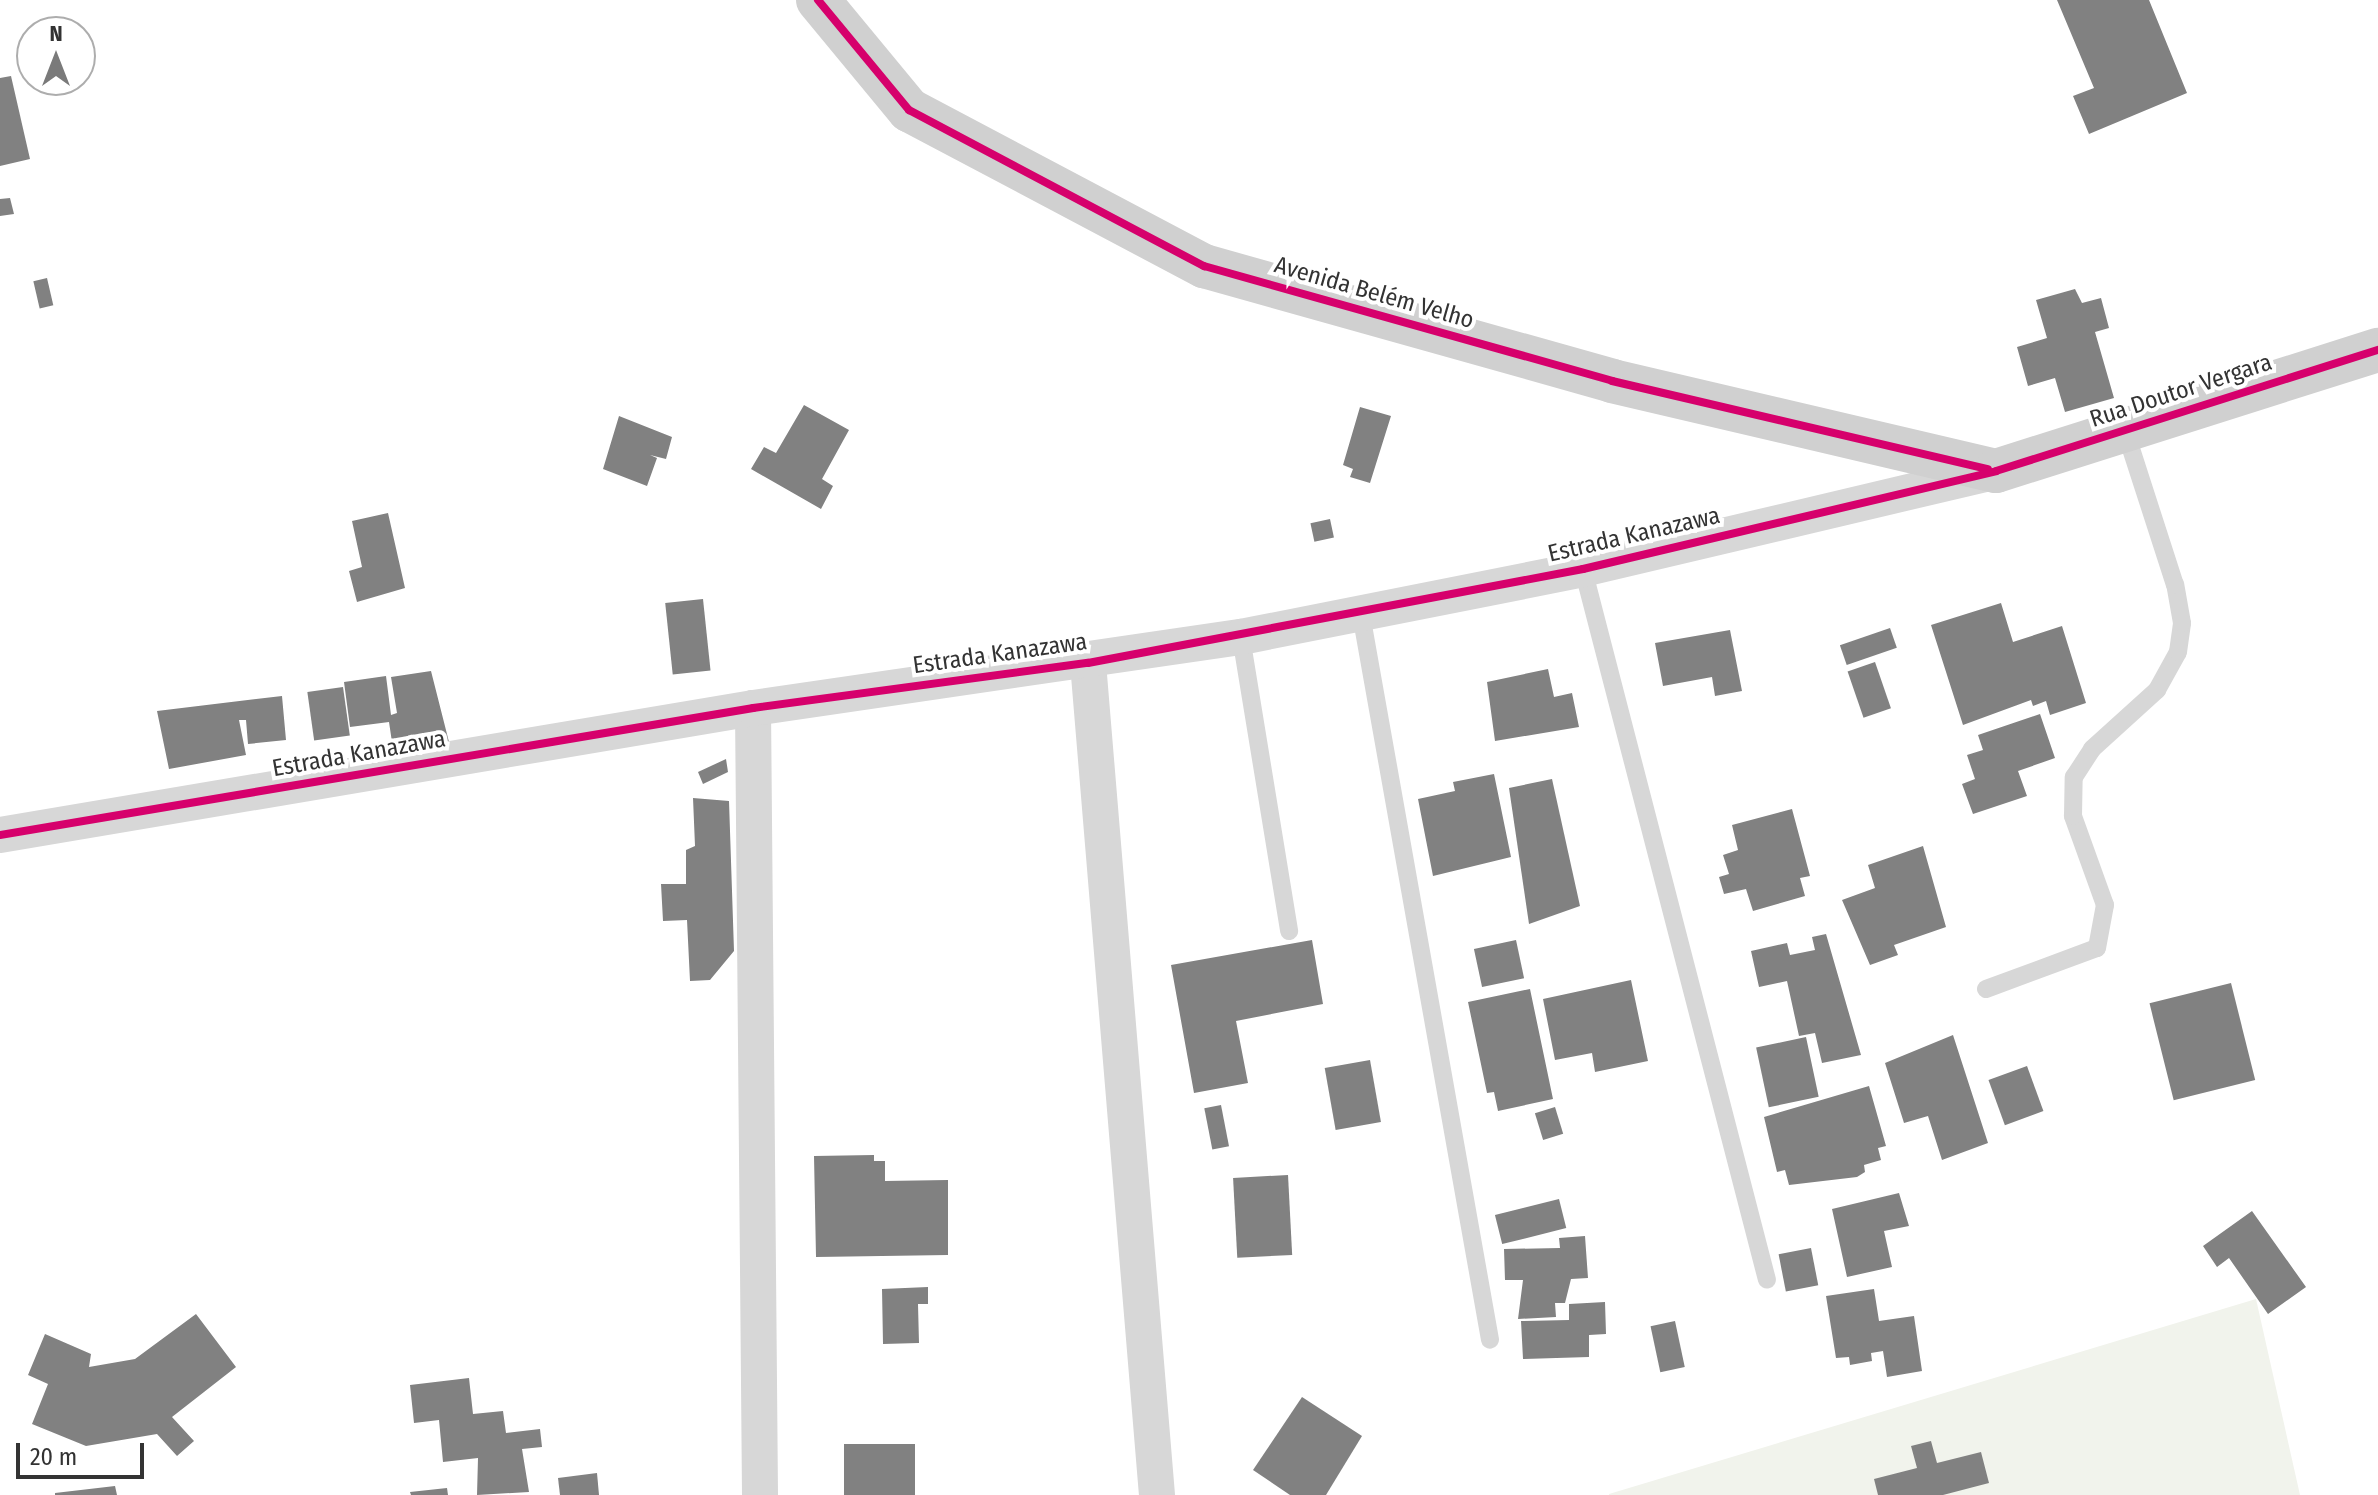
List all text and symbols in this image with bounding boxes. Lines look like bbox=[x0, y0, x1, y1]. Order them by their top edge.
north arrow bbox=[16, 16, 96, 96]
text: N bbox=[49, 20, 63, 47]
street label: Avenida Belém Velho bbox=[1271, 251, 1477, 335]
street label: Rua Doutor Vergara bbox=[2086, 348, 2276, 434]
street label: Estrada Kanazawa bbox=[1545, 501, 1723, 569]
street label: Estrada Kanazawa bbox=[911, 628, 1089, 680]
street label: Estrada Kanazawa bbox=[270, 725, 448, 783]
scale bar bbox=[20, 1427, 148, 1477]
text: 20 m bbox=[30, 1443, 77, 1471]

